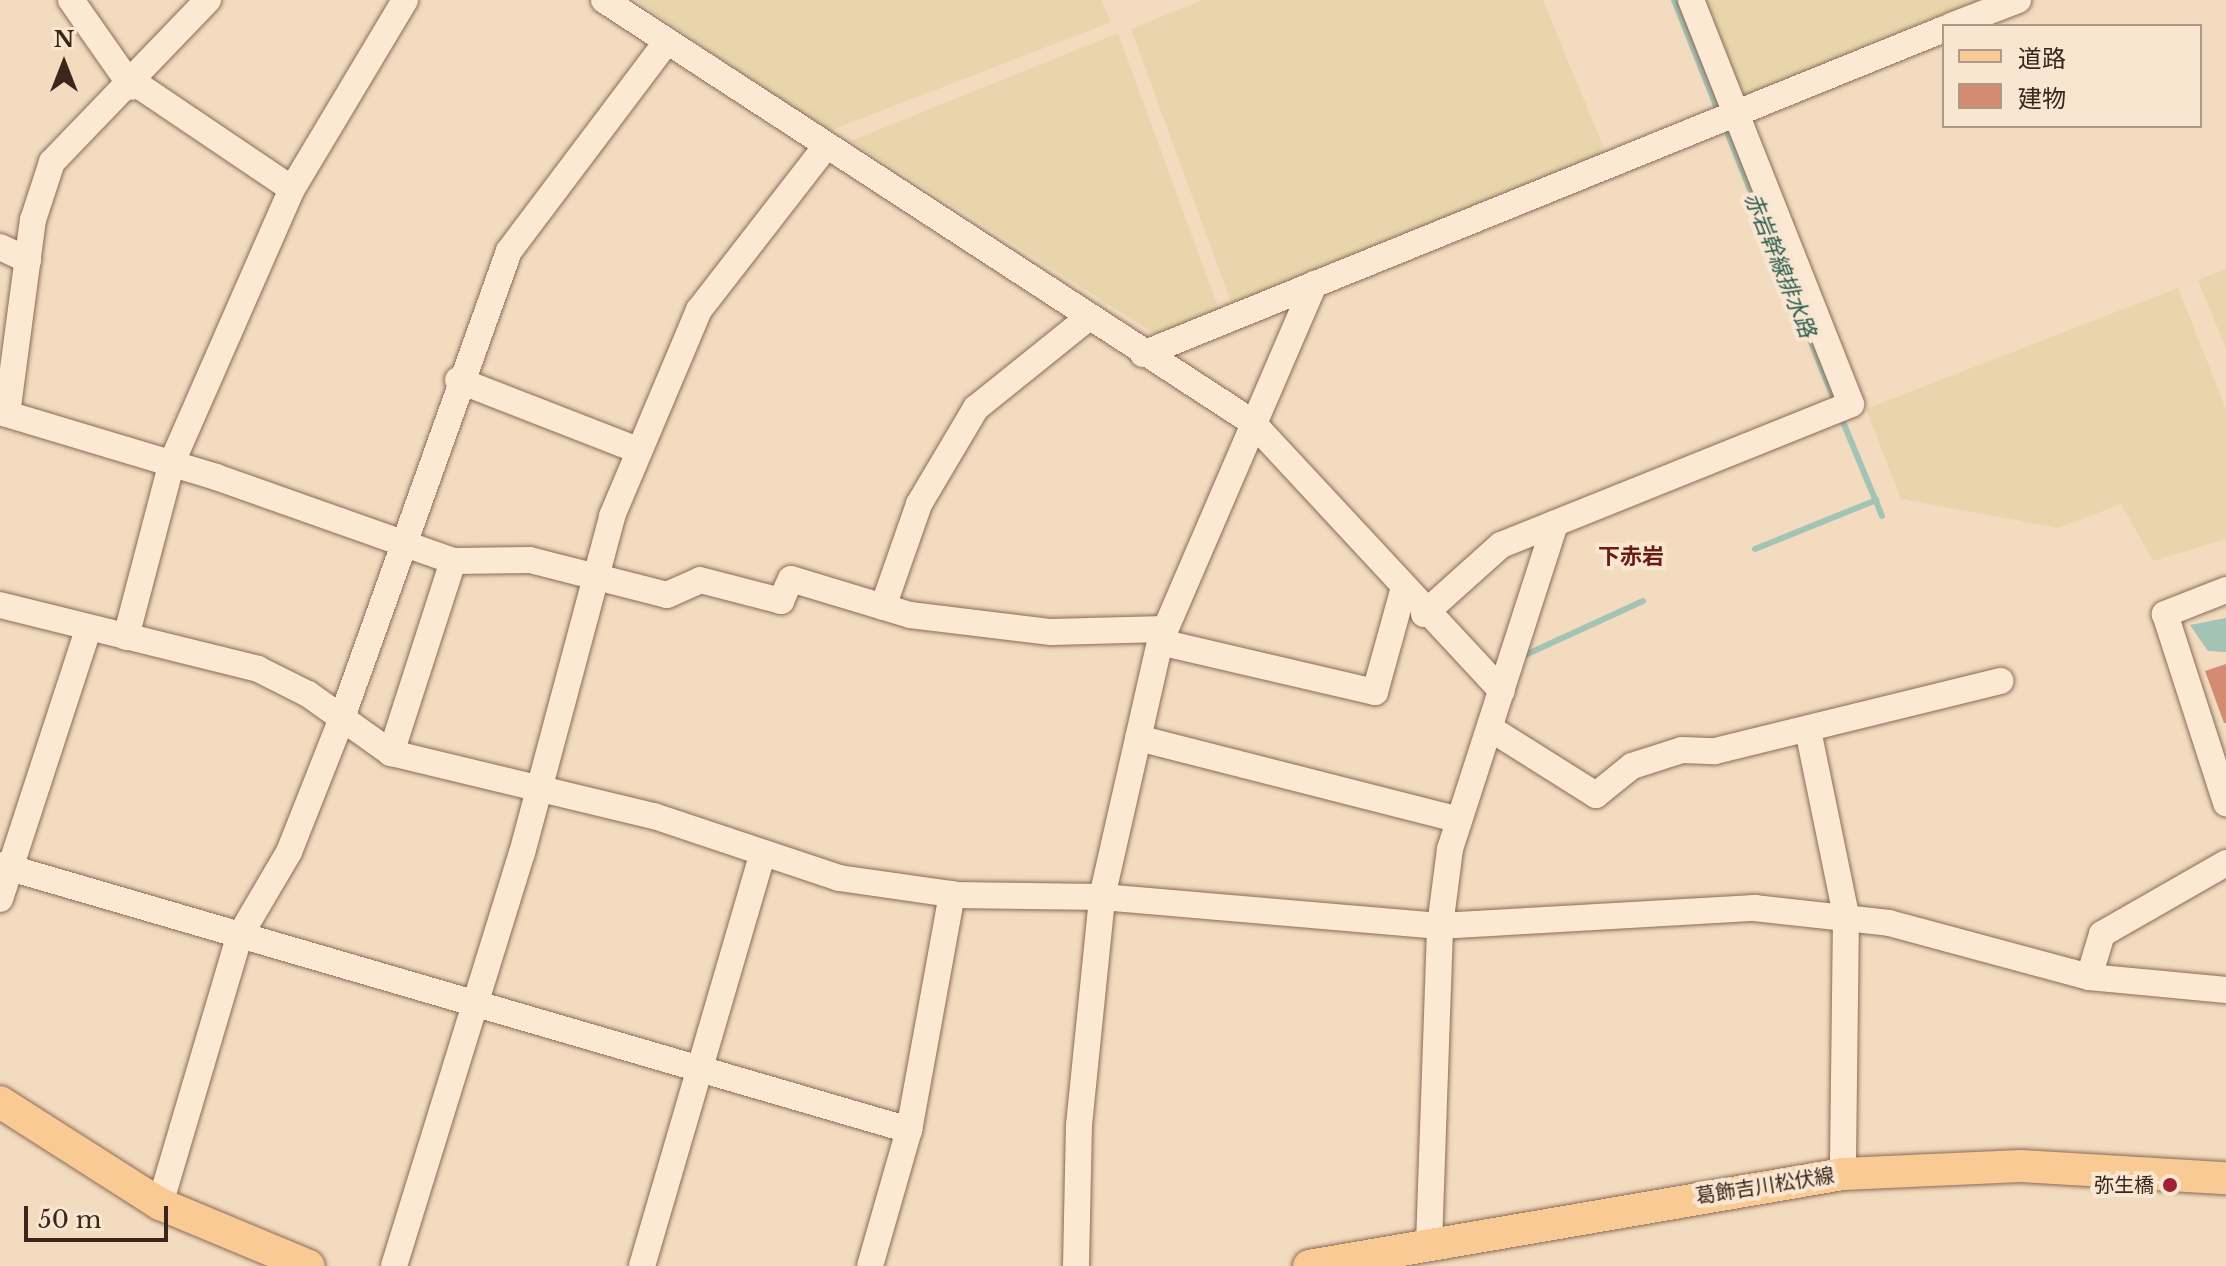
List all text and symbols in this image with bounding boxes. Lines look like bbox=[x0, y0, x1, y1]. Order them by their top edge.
north arrow bbox=[24, 24, 104, 104]
legend bbox=[1942, 24, 2202, 128]
text: N bbox=[54, 26, 74, 53]
text: 道路 bbox=[2018, 44, 2066, 73]
text: 建物 bbox=[2018, 84, 2066, 113]
water label: 赤岩幹線排水路 bbox=[1739, 189, 1821, 341]
district label: 下赤岩 bbox=[1598, 544, 1664, 570]
street label: 葛飾吉川松伏線 bbox=[1694, 1163, 1836, 1209]
place label: 弥生橋 bbox=[2094, 1173, 2154, 1197]
marker: 弥生橋 bbox=[2161, 1176, 2179, 1194]
scale bar bbox=[28, 1190, 172, 1240]
text: 50 m bbox=[38, 1205, 101, 1234]

